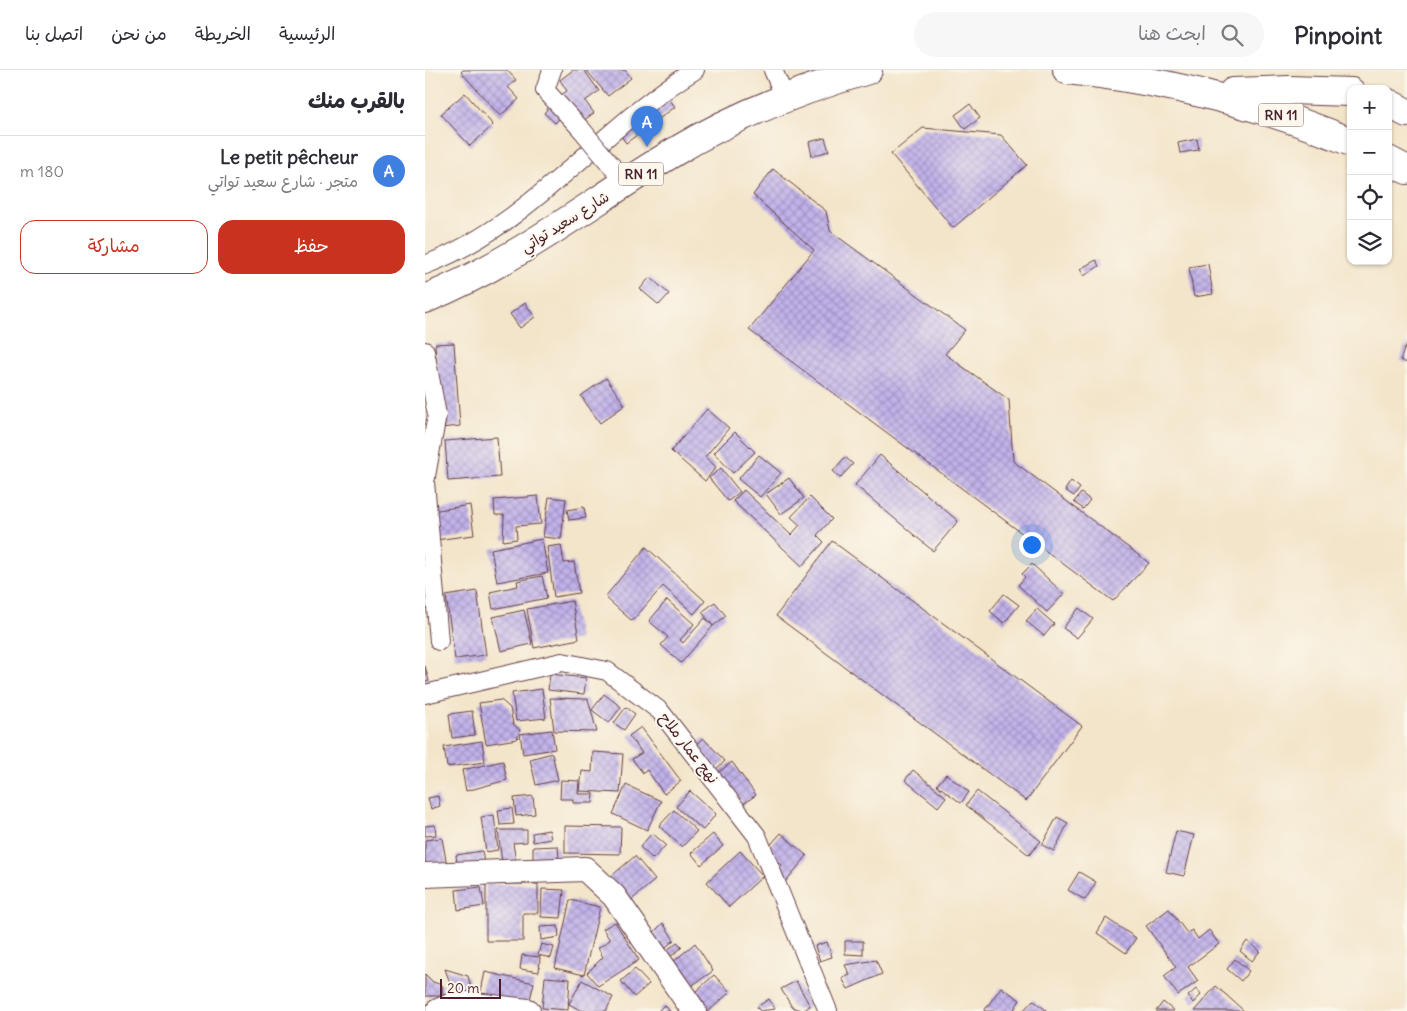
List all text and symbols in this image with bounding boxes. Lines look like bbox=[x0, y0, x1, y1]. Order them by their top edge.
search box bbox=[914, 12, 1264, 57]
text: Pinpoint bbox=[1294, 20, 1382, 50]
text: ابحث هنا bbox=[1138, 21, 1206, 45]
icon: search bbox=[1218, 21, 1246, 49]
text: اتصل بنا bbox=[25, 22, 83, 45]
text: من نحن bbox=[111, 22, 167, 45]
text: الخريطة bbox=[195, 22, 251, 45]
text: الرئيسية bbox=[279, 22, 336, 45]
map controls bbox=[1347, 85, 1392, 265]
button: + bbox=[1347, 85, 1392, 130]
text: بالقرب منك bbox=[308, 87, 405, 114]
road number: RN 11 bbox=[1259, 104, 1303, 126]
pin: A bbox=[631, 106, 663, 147]
button: − bbox=[1347, 130, 1392, 175]
text: Le petit pêcheur bbox=[220, 145, 358, 169]
text: 180 m bbox=[20, 161, 64, 181]
text: A bbox=[384, 161, 394, 181]
road number: RN 11 bbox=[619, 162, 663, 186]
text: متجر · شارع سعيد تواتي bbox=[208, 171, 358, 191]
button: locate bbox=[1347, 175, 1392, 220]
street label: شارع سعيد تواتي bbox=[517, 187, 615, 260]
button: مشاركة bbox=[20, 220, 208, 274]
button: حفظ bbox=[218, 220, 405, 274]
button: layers bbox=[1347, 220, 1392, 265]
your location bbox=[1019, 532, 1045, 558]
street label: نهج عمار ملاح bbox=[655, 708, 723, 788]
scale bar bbox=[440, 976, 501, 999]
text: 20 m bbox=[447, 979, 480, 997]

